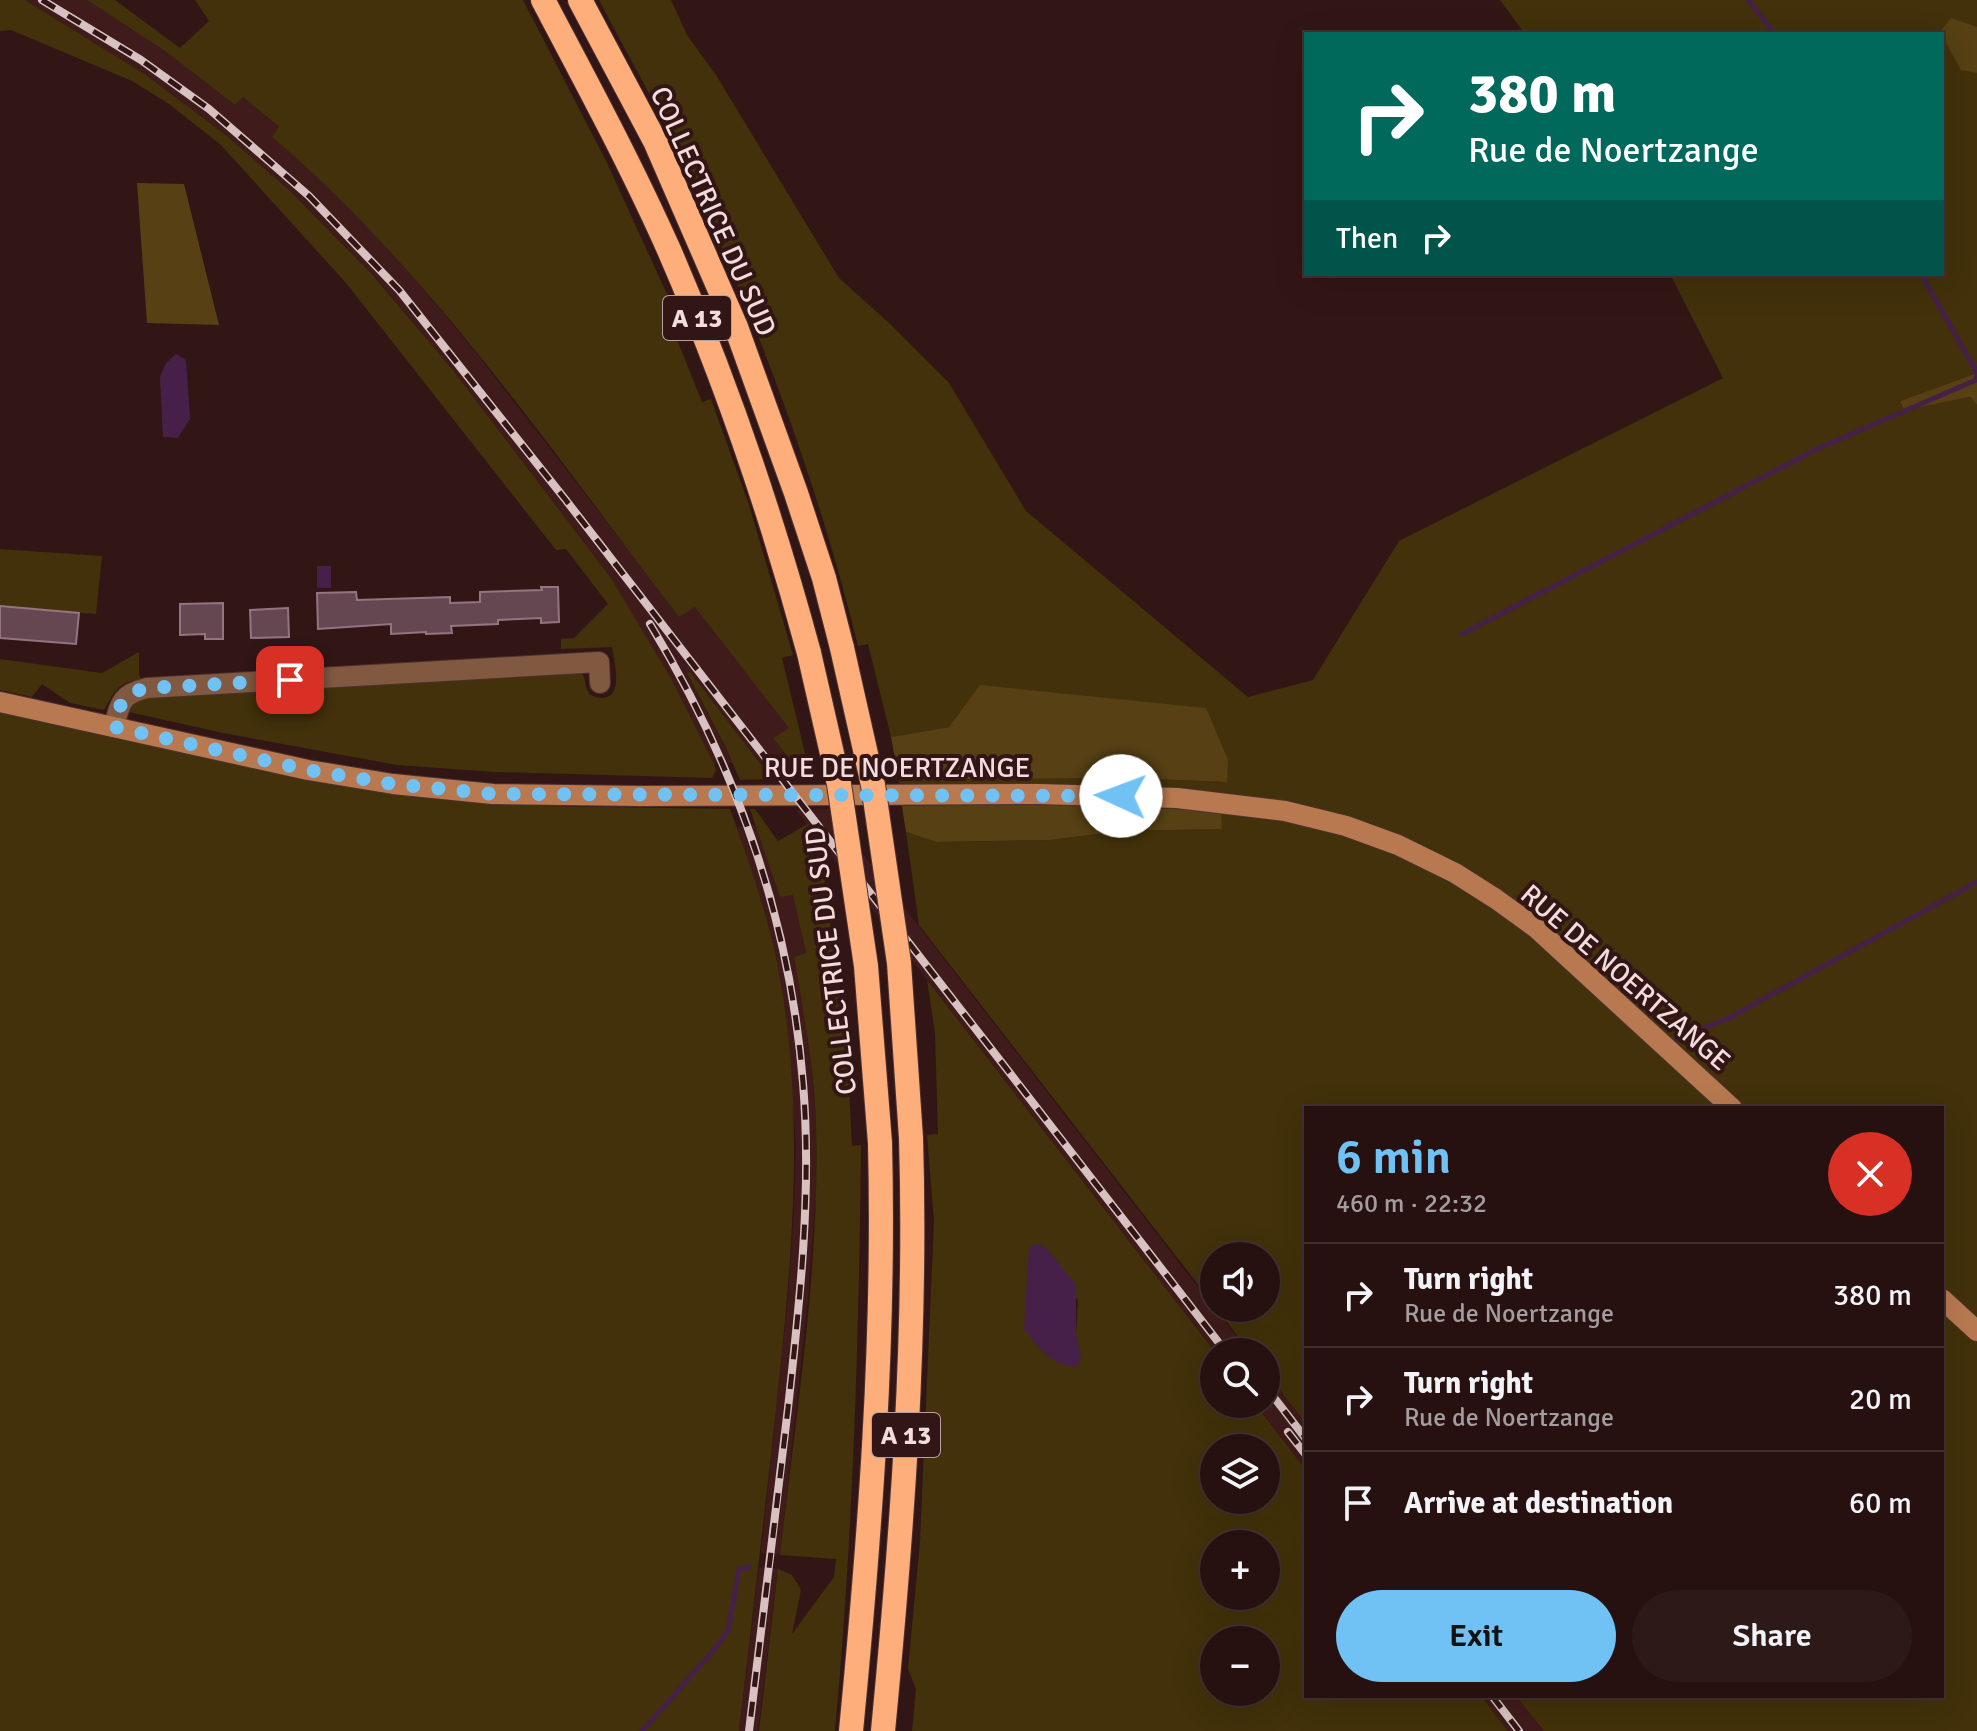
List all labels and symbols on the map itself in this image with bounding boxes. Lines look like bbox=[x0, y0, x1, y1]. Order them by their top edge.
street label: COLLECTRICE DU SUD bbox=[643, 81, 783, 341]
road number: A 13 bbox=[663, 296, 731, 340]
pin bbox=[256, 646, 324, 714]
street label: RUE DE NOERTZANGE bbox=[764, 751, 1030, 785]
position arrow bbox=[1079, 754, 1163, 838]
street label: COLLECTRICE DU SUD bbox=[798, 825, 864, 1097]
street label: RUE DE NOERTZANGE bbox=[1514, 877, 1737, 1078]
road number: A 13 bbox=[872, 1413, 940, 1457]

